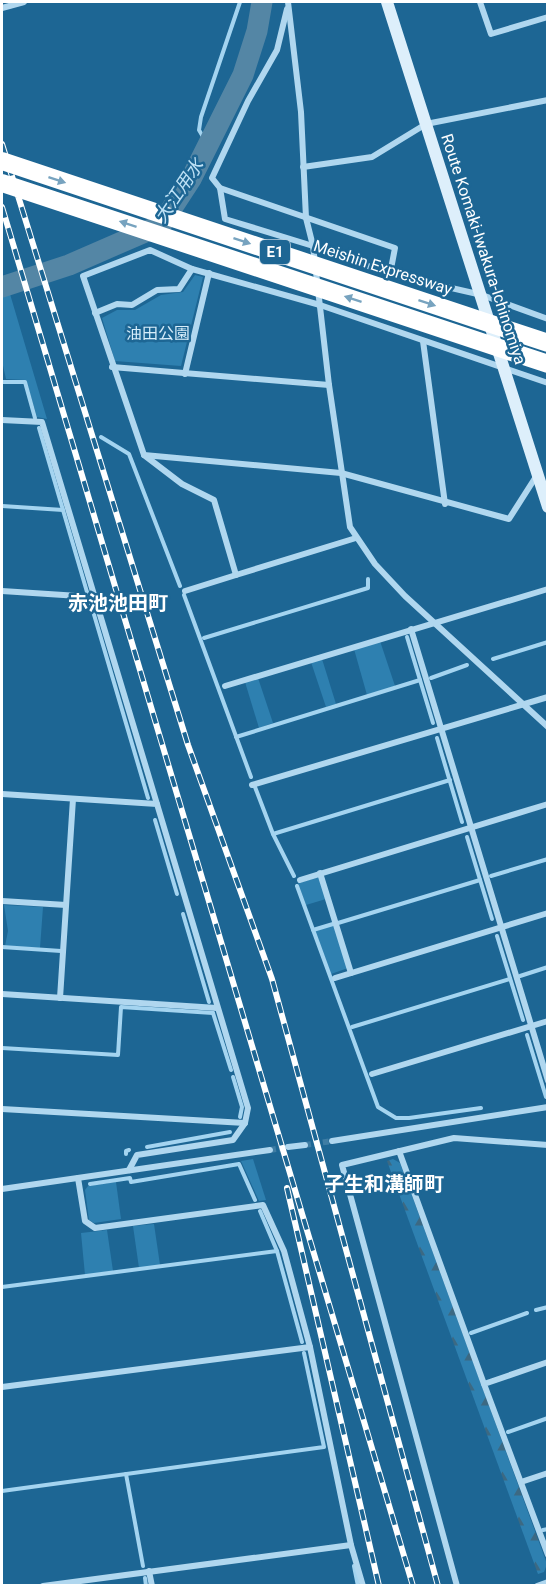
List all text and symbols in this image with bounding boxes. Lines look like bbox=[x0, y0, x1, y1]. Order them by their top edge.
street label: Route Komaki-Iwakura-Ichinomiya bbox=[437, 131, 530, 367]
water label: 大江用水 bbox=[150, 153, 209, 226]
one-way arrow bbox=[48, 176, 66, 185]
one-way arrow bbox=[119, 219, 137, 229]
street label: Meishin Expressway bbox=[311, 236, 455, 299]
one-way arrow bbox=[233, 237, 251, 247]
road number: E1 bbox=[260, 240, 290, 264]
one-way arrow bbox=[344, 294, 362, 303]
one-way arrow bbox=[418, 298, 436, 308]
park label: 油田公園 bbox=[126, 324, 190, 343]
district label: 赤池池田町 bbox=[68, 591, 168, 615]
district label: 子生和溝師町 bbox=[324, 1172, 444, 1196]

